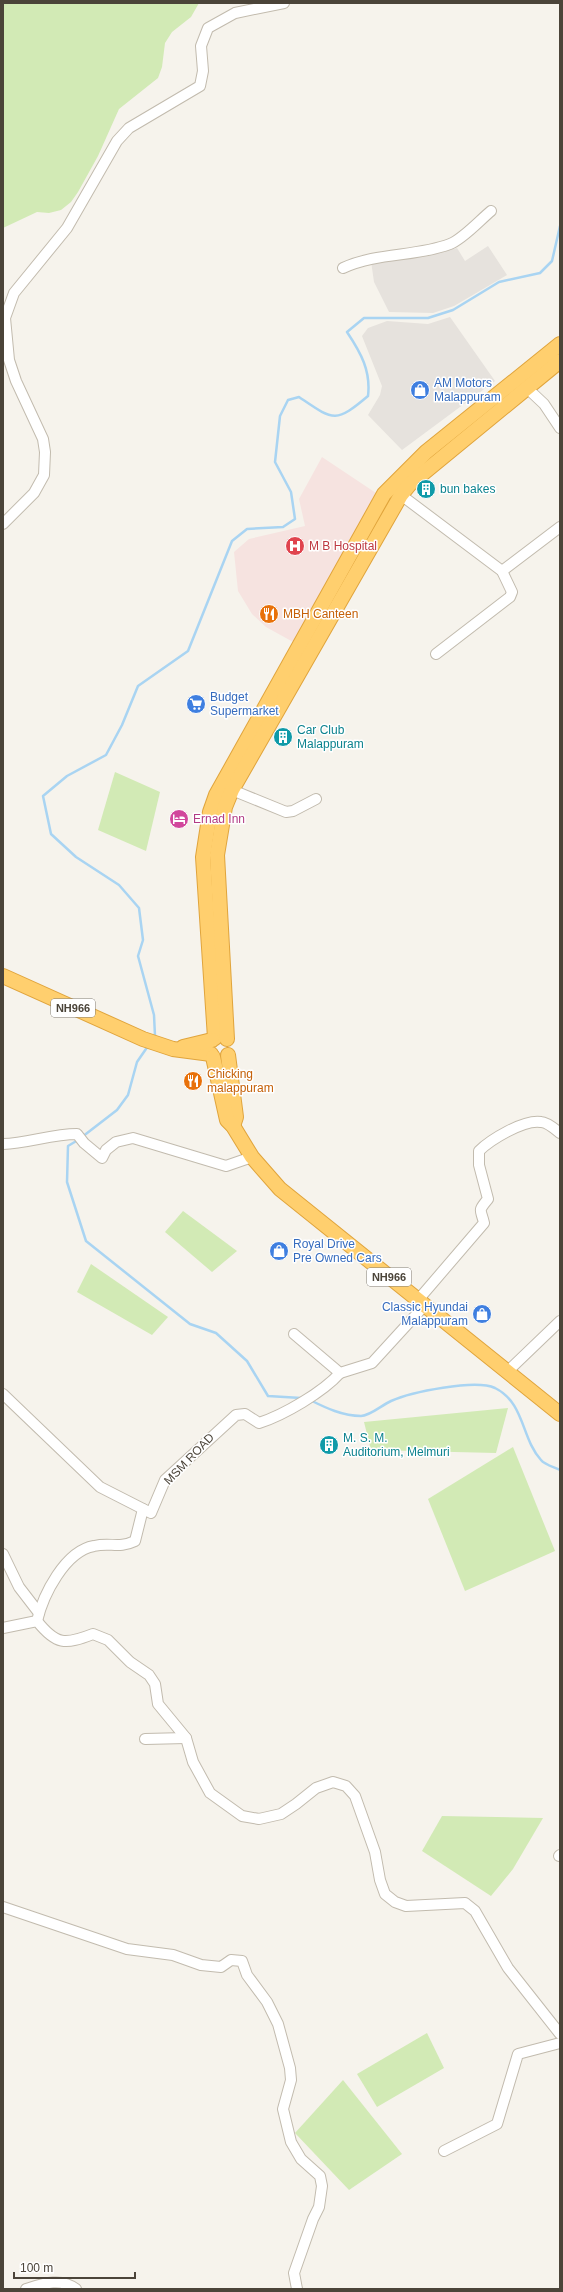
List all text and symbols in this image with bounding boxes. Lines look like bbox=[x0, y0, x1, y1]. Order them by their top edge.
place label: AM Motors Malappuram bbox=[434, 376, 501, 404]
shop icon: AM Motors Malappuram bbox=[409, 379, 431, 401]
building icon: bun bakes bbox=[415, 478, 437, 500]
place label: bun bakes bbox=[440, 482, 495, 496]
hospital icon: M B Hospital bbox=[284, 535, 306, 557]
place label: M B Hospital bbox=[309, 539, 377, 553]
restaurant icon: MBH Canteen bbox=[258, 603, 280, 625]
place label: MBH Canteen bbox=[283, 607, 358, 621]
place label: Budget Supermarket bbox=[210, 690, 279, 718]
supermarket icon: Budget Supermarket bbox=[185, 693, 207, 715]
place label: Car Club Malappuram bbox=[297, 723, 364, 751]
building icon: Car Club Malappuram bbox=[272, 726, 294, 748]
hotel icon: Ernad Inn bbox=[168, 808, 190, 830]
place label: Ernad Inn bbox=[193, 812, 245, 826]
road number: NH966 bbox=[51, 999, 95, 1017]
place label: Chicking malappuram bbox=[207, 1067, 274, 1095]
restaurant icon: Chicking malappuram bbox=[182, 1070, 204, 1092]
place label: Royal Drive Pre Owned Cars bbox=[293, 1237, 382, 1265]
shop icon: Royal Drive Pre Owned Cars bbox=[268, 1240, 290, 1262]
road number: NH966 bbox=[367, 1268, 411, 1286]
place label: Classic Hyundai Malappuram bbox=[382, 1300, 468, 1328]
shop icon: Classic Hyundai Malappuram bbox=[471, 1303, 493, 1325]
street label: MSM ROAD bbox=[161, 1430, 217, 1488]
place label: M. S. M. Auditorium, Melmuri bbox=[343, 1431, 450, 1459]
building icon: M. S. M. Auditorium, Melmuri bbox=[318, 1434, 340, 1456]
scale bar bbox=[14, 2254, 135, 2280]
text: 100 m bbox=[20, 2261, 53, 2275]

